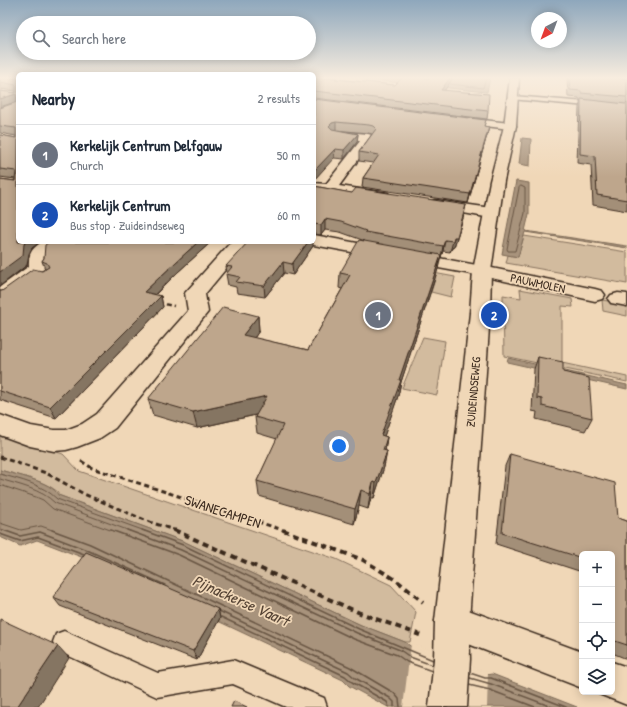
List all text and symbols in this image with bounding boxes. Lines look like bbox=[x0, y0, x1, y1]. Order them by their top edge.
north arrow bbox=[531, 12, 567, 48]
search box bbox=[16, 16, 316, 60]
icon: search bbox=[30, 27, 52, 49]
text: Search here bbox=[62, 28, 126, 49]
text: Nearby bbox=[32, 87, 75, 110]
text: 2 results bbox=[258, 89, 300, 107]
text: Kerkelijk Centrum Delfgauw bbox=[70, 135, 222, 156]
text: 1 bbox=[43, 146, 47, 164]
text: 50 m bbox=[277, 146, 300, 164]
text: Church bbox=[70, 156, 103, 174]
text: Kerkelijk Centrum bbox=[70, 195, 170, 216]
text: 2 bbox=[42, 206, 48, 224]
text: 60 m bbox=[277, 206, 300, 224]
text: Bus stop · Zuideindseweg bbox=[70, 216, 185, 234]
street label: PAUWMOLEN bbox=[509, 269, 567, 297]
pin: 1 bbox=[365, 300, 391, 330]
pin: 2 bbox=[481, 300, 507, 330]
street label: ZUIDEINDSEWEG bbox=[461, 356, 485, 428]
your location bbox=[329, 436, 349, 456]
street label: SWANECAMPEN bbox=[183, 490, 263, 532]
map controls bbox=[579, 551, 615, 695]
button: + bbox=[579, 551, 615, 587]
water label: Pijnackerse Vaart bbox=[189, 569, 295, 632]
button: − bbox=[579, 587, 615, 623]
button: locate bbox=[579, 623, 615, 659]
button: layers bbox=[579, 659, 615, 695]

